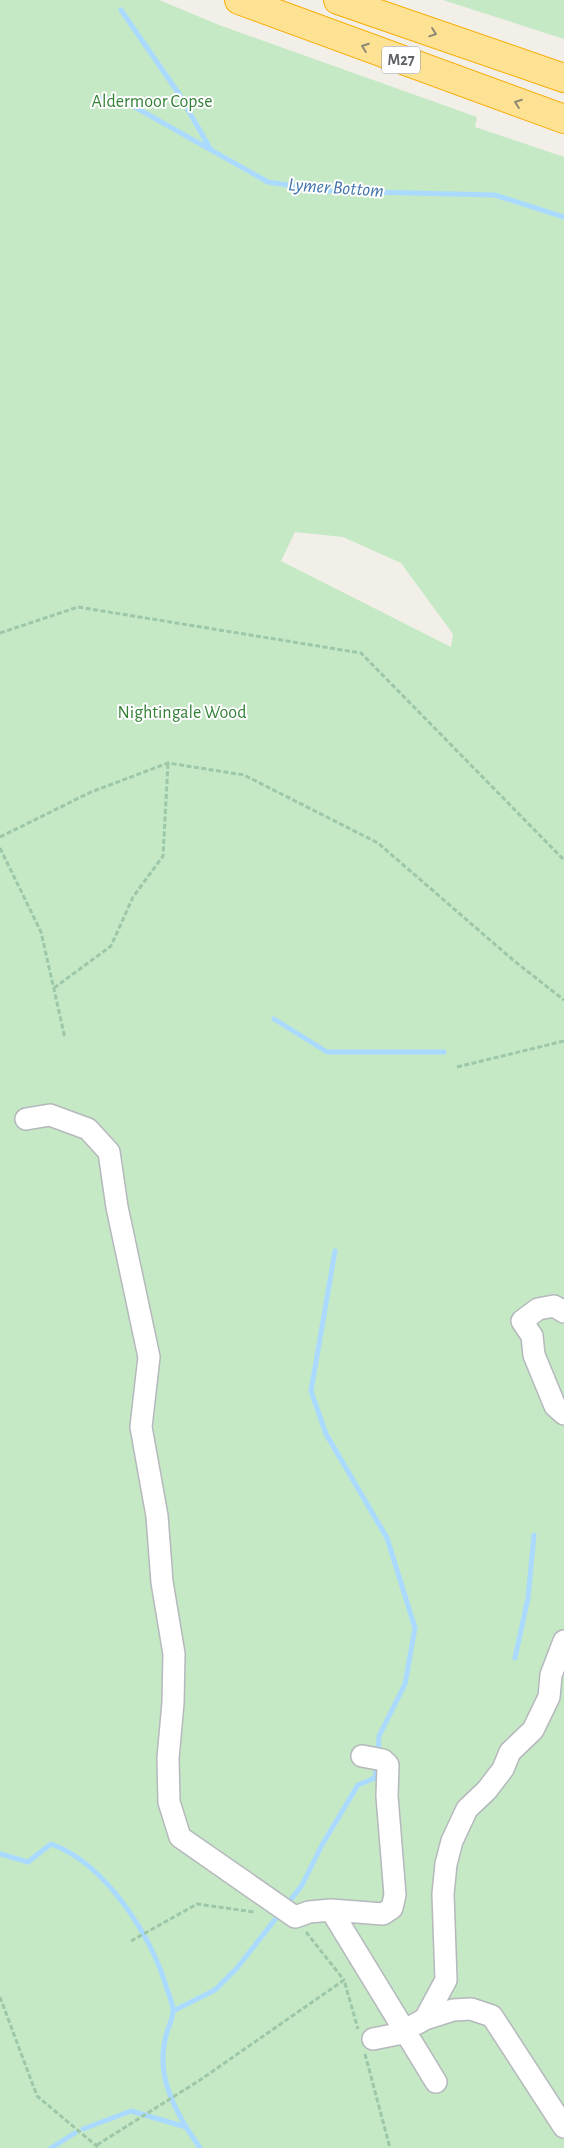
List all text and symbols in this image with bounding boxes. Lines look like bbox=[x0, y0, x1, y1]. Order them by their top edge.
one-way arrow bbox=[429, 27, 437, 37]
one-way arrow bbox=[362, 43, 370, 53]
road number: M27 bbox=[382, 46, 420, 74]
park label: Aldermoor Copse bbox=[92, 93, 212, 111]
one-way arrow bbox=[514, 99, 523, 109]
water label: Lymer Bottom bbox=[288, 175, 384, 201]
park label: Nightingale Wood bbox=[117, 704, 247, 722]

